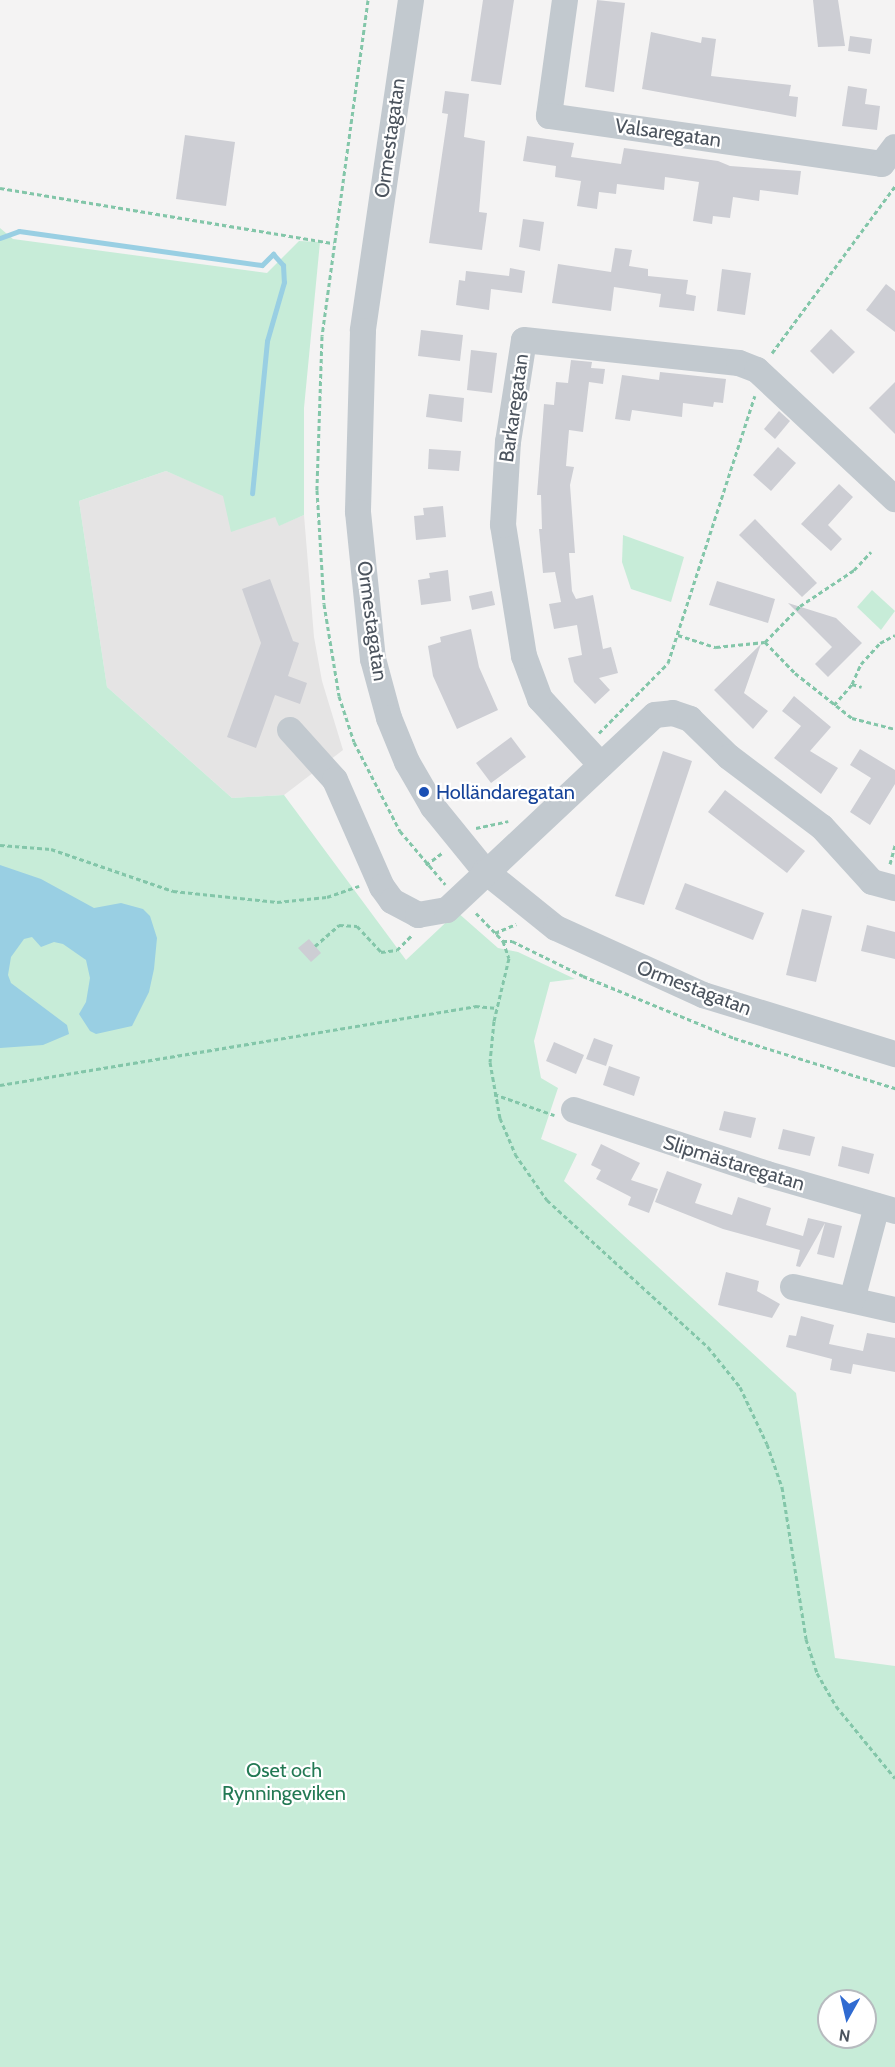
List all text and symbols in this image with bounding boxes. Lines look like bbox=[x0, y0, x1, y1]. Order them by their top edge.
street label: Ormestagatan bbox=[370, 76, 410, 200]
street label: Valsaregatan bbox=[613, 114, 723, 152]
street label: Barkaregatan bbox=[494, 352, 534, 464]
street label: Ormestagatan bbox=[352, 559, 392, 683]
place label: Holländaregatan bbox=[436, 780, 575, 804]
marker: Holländaregatan bbox=[417, 785, 431, 799]
street label: Ormestagatan bbox=[633, 955, 755, 1021]
street label: Slipmästaregatan bbox=[660, 1130, 808, 1196]
park label: Oset och Rynningeviken bbox=[222, 1759, 346, 1806]
north arrow bbox=[817, 1989, 877, 2049]
text: N bbox=[838, 2025, 852, 2046]

